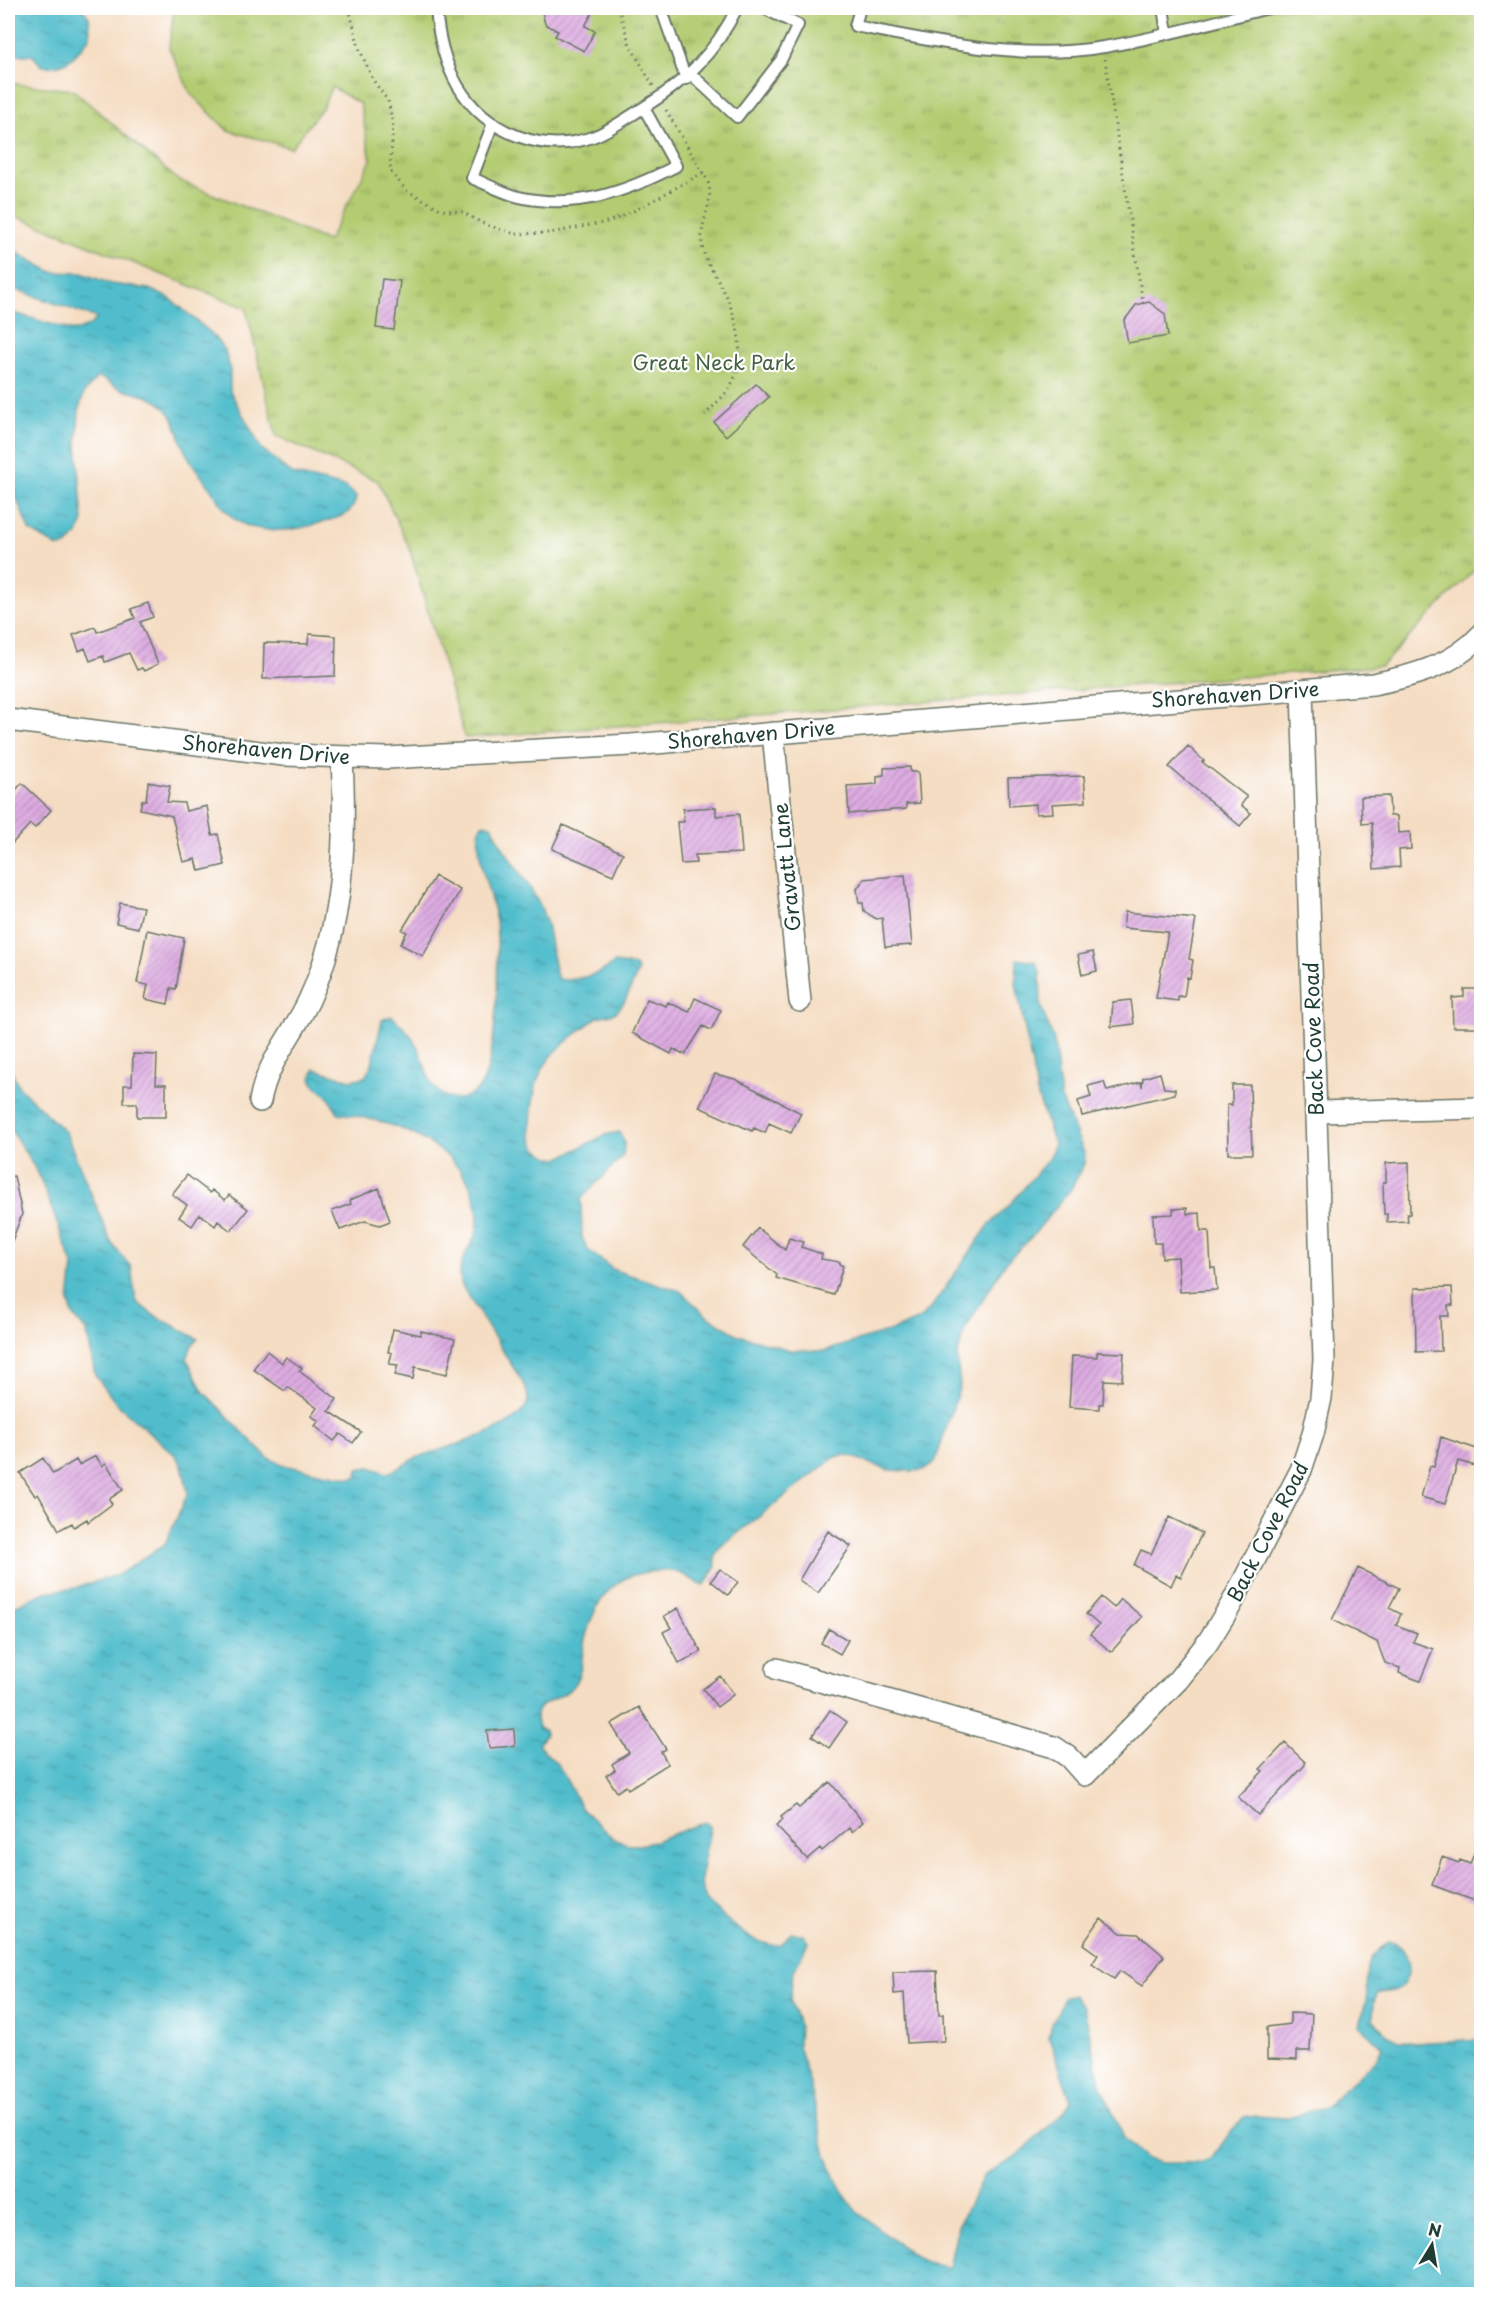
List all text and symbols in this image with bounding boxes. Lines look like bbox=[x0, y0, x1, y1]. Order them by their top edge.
park label: Great Neck Park bbox=[633, 347, 795, 377]
street label: Shorehaven Drive bbox=[1150, 673, 1320, 715]
street label: Shorehaven Drive bbox=[666, 712, 836, 756]
street label: Shorehaven Drive bbox=[181, 727, 351, 771]
street label: Gravatt Lane bbox=[764, 801, 808, 933]
street label: Back Cove Road bbox=[1295, 962, 1331, 1116]
street label: Back Cove Road bbox=[1219, 1456, 1315, 1607]
north arrow bbox=[1402, 2215, 1462, 2275]
text: N bbox=[1427, 2216, 1444, 2242]

